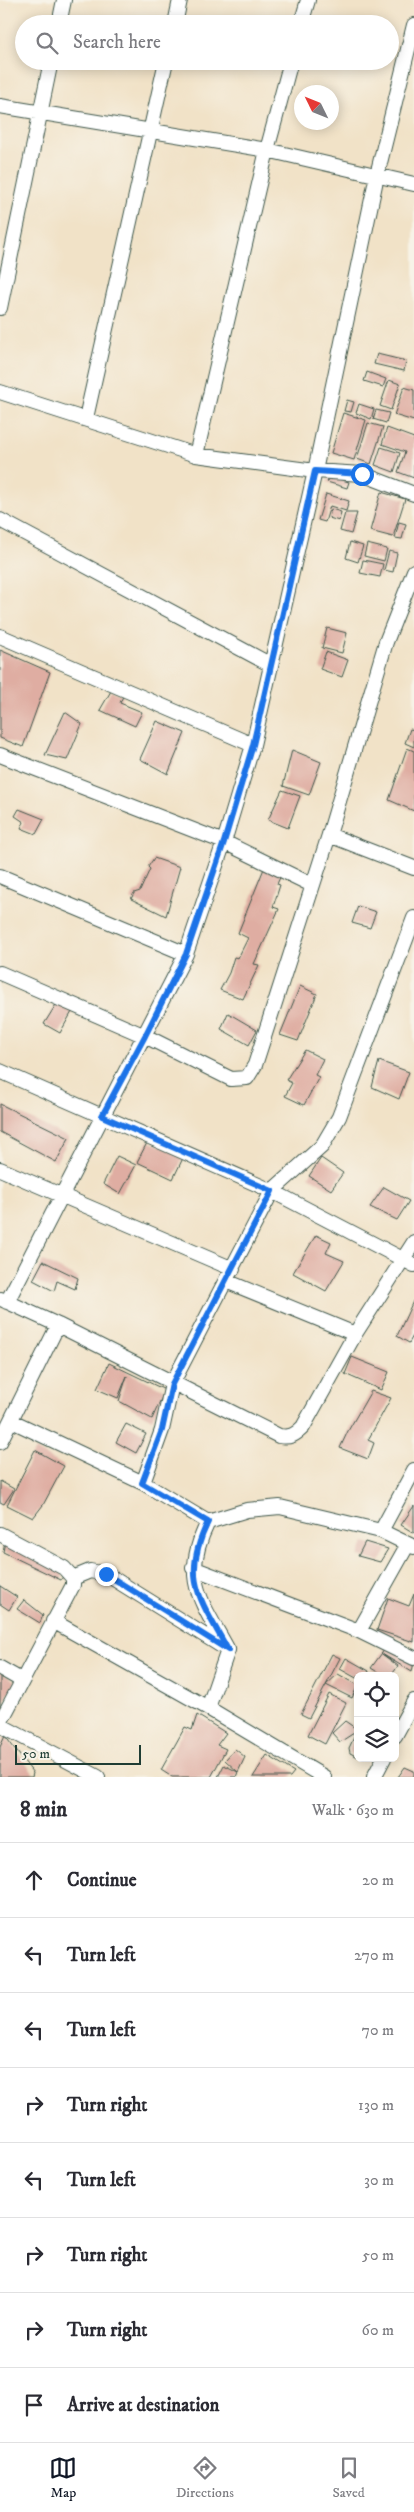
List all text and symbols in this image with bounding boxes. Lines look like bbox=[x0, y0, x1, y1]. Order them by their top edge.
search box bbox=[15, 15, 399, 70]
icon: search bbox=[33, 29, 61, 57]
text: Search here bbox=[73, 31, 161, 54]
north arrow bbox=[294, 85, 339, 130]
route start bbox=[351, 463, 374, 486]
route end bbox=[95, 1563, 118, 1586]
map controls bbox=[354, 1672, 399, 1762]
button: locate bbox=[354, 1672, 399, 1717]
button: layers bbox=[354, 1717, 399, 1762]
scale bar bbox=[15, 1742, 141, 1765]
text: 50 m bbox=[22, 1745, 50, 1763]
text: 8 min bbox=[20, 1797, 67, 1823]
text: Walk · 630 m bbox=[312, 1800, 394, 1820]
icon: ahead bbox=[20, 1866, 48, 1894]
text: Continue bbox=[67, 1869, 137, 1892]
text: 20 m bbox=[362, 1870, 394, 1890]
icon: left bbox=[20, 1941, 48, 1969]
text: Turn left bbox=[67, 1944, 136, 1967]
text: 270 m bbox=[354, 1945, 394, 1965]
icon: left bbox=[20, 2016, 48, 2044]
text: Turn left bbox=[67, 2019, 136, 2042]
text: 70 m bbox=[362, 2020, 394, 2040]
icon: right bbox=[20, 2091, 48, 2119]
text: Turn right bbox=[67, 2094, 147, 2117]
text: 130 m bbox=[358, 2095, 394, 2115]
icon: left bbox=[20, 2166, 48, 2194]
text: Turn left bbox=[67, 2169, 136, 2192]
text: 30 m bbox=[364, 2170, 394, 2190]
icon: right bbox=[20, 2241, 48, 2269]
text: Turn right bbox=[67, 2244, 147, 2267]
text: 50 m bbox=[362, 2245, 394, 2265]
icon: right bbox=[20, 2316, 48, 2344]
text: Turn right bbox=[67, 2319, 147, 2342]
text: 60 m bbox=[362, 2320, 394, 2340]
icon: arrive bbox=[20, 2391, 48, 2419]
text: Arrive at destination bbox=[67, 2394, 219, 2417]
tab: Map bbox=[49, 2454, 77, 2502]
tab: Directions bbox=[176, 2454, 234, 2502]
tab: Saved bbox=[333, 2454, 365, 2502]

